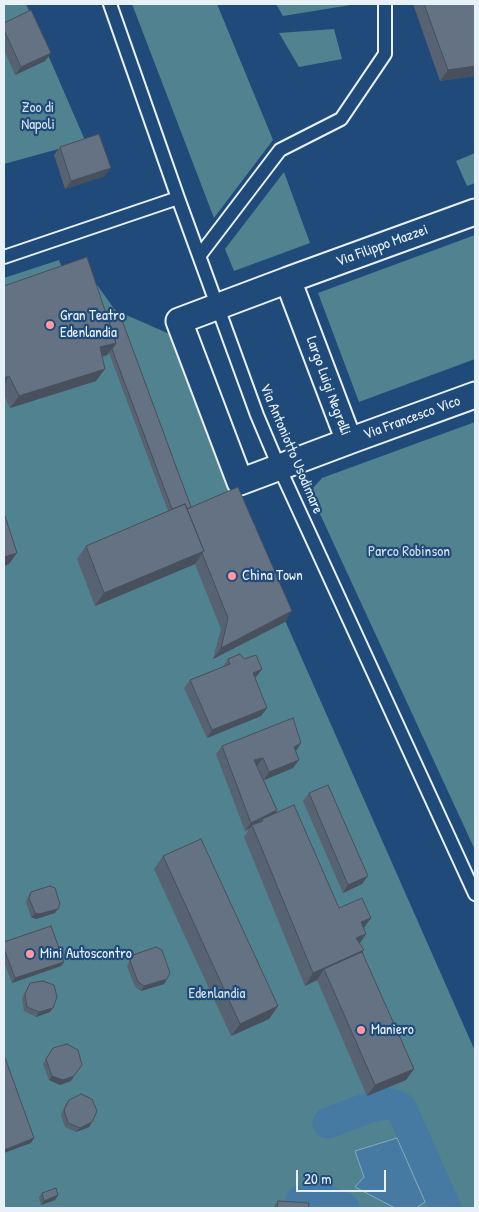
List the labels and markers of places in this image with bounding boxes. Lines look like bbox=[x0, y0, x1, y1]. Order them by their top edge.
place label: Gran Teatro Edenlandia bbox=[60, 307, 125, 342]
marker: Gran Teatro Edenlandia bbox=[44, 319, 56, 331]
place label: China Town bbox=[242, 567, 303, 585]
marker: China Town bbox=[226, 570, 238, 582]
place label: Mini Autoscontro bbox=[40, 945, 132, 963]
marker: Mini Autoscontro bbox=[24, 948, 36, 960]
place label: Maniero bbox=[371, 1021, 414, 1039]
marker: Maniero bbox=[355, 1024, 367, 1036]

